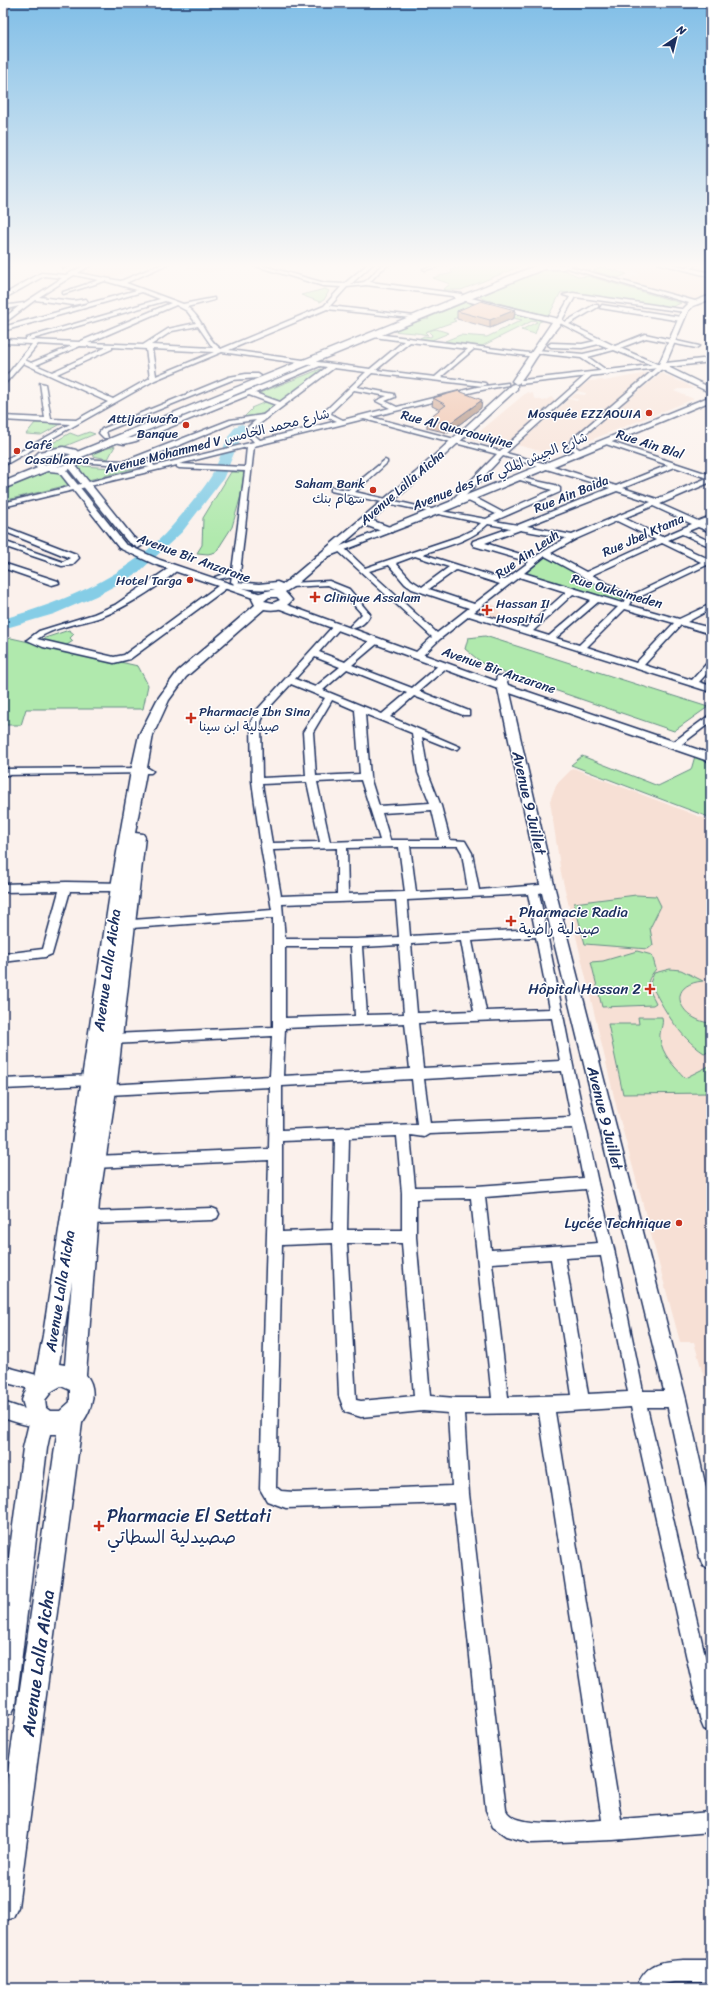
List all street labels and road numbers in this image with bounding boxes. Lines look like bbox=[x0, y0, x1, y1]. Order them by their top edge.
street label: Avenue Mohammed V شارع محمد الخامس bbox=[101, 402, 332, 480]
street label: Rue Al Quaraouiyine bbox=[398, 403, 516, 455]
street label: Rue Ain Blal bbox=[613, 422, 687, 466]
street label: Avenue des Far شارع الجيش الملكي bbox=[408, 425, 591, 517]
street label: Avenue Lalla Aicha bbox=[353, 443, 450, 531]
street label: Rue Ain Baida bbox=[530, 468, 612, 519]
street label: Rue Jbel Ktama bbox=[598, 506, 688, 563]
street label: Rue Ain Leuh bbox=[490, 523, 564, 585]
street label: Avenue Bir Anzarane bbox=[133, 526, 254, 589]
street label: Rue Oukaimeden bbox=[569, 567, 665, 615]
street label: Avenue Bir Anzarane bbox=[438, 639, 559, 700]
street label: Avenue 9 Juillet bbox=[504, 747, 554, 858]
street label: Avenue Lalla Aicha bbox=[85, 907, 129, 1034]
street label: Avenue 9 Juillet bbox=[579, 1062, 631, 1173]
street label: Avenue Lalla Aicha bbox=[37, 1228, 83, 1355]
street label: Avenue Lalla Aicha bbox=[12, 1588, 64, 1739]

